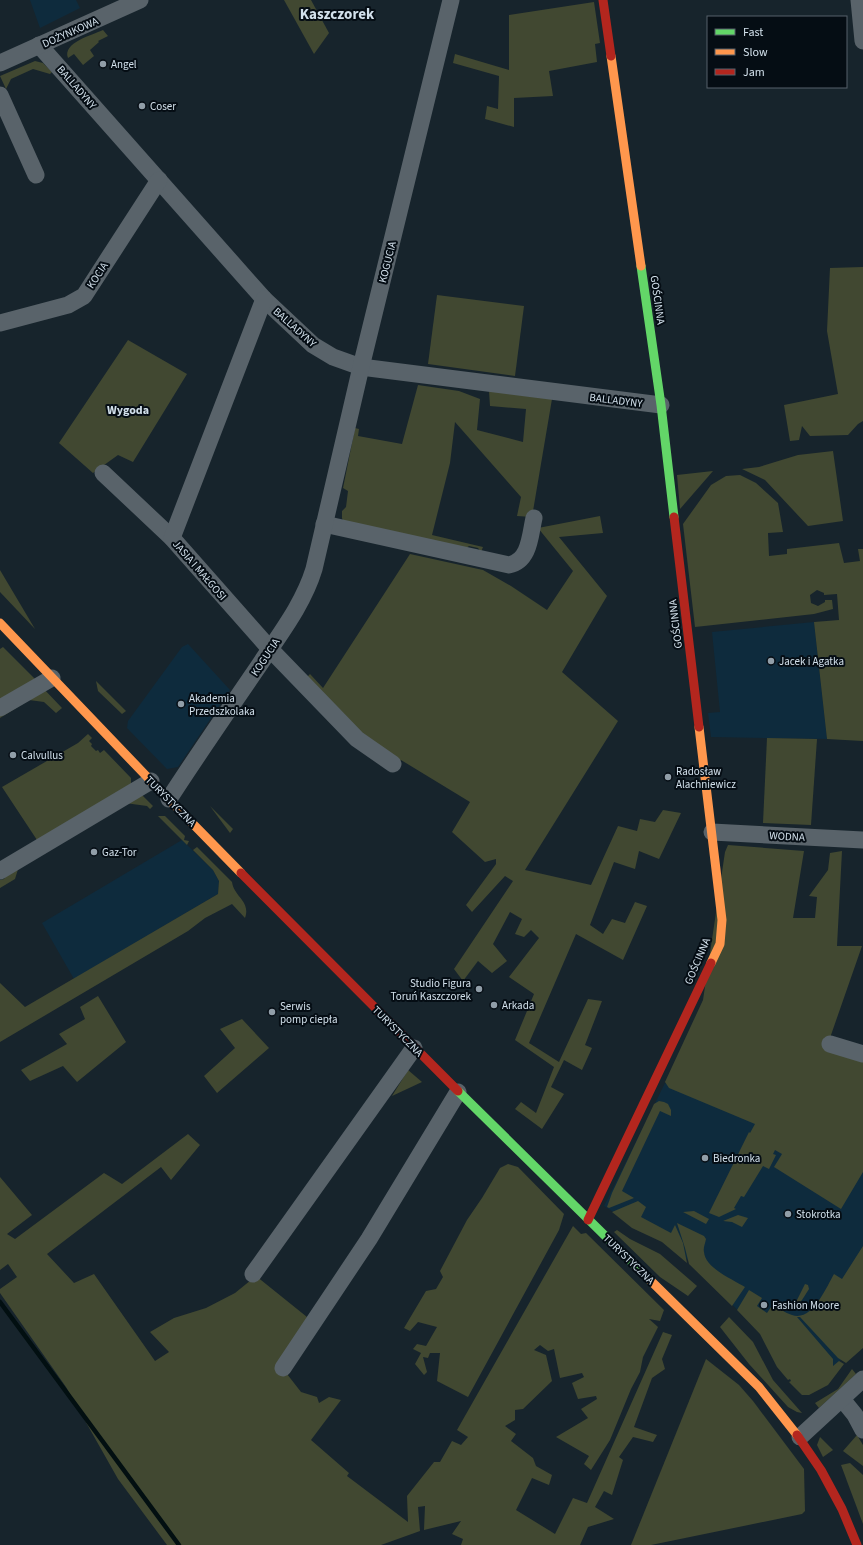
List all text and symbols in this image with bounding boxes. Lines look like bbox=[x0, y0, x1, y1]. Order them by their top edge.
district label: Kaszczorek bbox=[300, 4, 375, 25]
street label: DOŻYNKOWA bbox=[40, 13, 101, 52]
legend bbox=[707, 16, 847, 88]
text: Fast bbox=[743, 24, 763, 41]
text: Slow bbox=[743, 44, 768, 61]
place label: Angel bbox=[111, 57, 137, 72]
marker: Angel bbox=[98, 59, 108, 69]
street label: BALLADYNY bbox=[53, 62, 100, 113]
text: Jam bbox=[743, 64, 765, 81]
place label: Coser bbox=[150, 99, 176, 114]
marker: Coser bbox=[137, 101, 147, 111]
street label: KOGUCIA bbox=[375, 240, 400, 285]
street label: KOCIA bbox=[83, 259, 112, 291]
street label: GOŚCINNA bbox=[647, 275, 668, 326]
street label: BALLADYNY bbox=[270, 304, 320, 351]
street label: BALLADYNY bbox=[589, 390, 644, 411]
district label: Wygoda bbox=[107, 402, 149, 419]
street label: JASIA I MAŁGOSI bbox=[169, 537, 230, 604]
street label: GOŚCINNA bbox=[665, 599, 686, 649]
street label: KOGUCIA bbox=[247, 635, 284, 679]
place label: Jacek i Agatka bbox=[779, 654, 844, 669]
marker: Jacek i Agatka bbox=[766, 656, 776, 666]
place label: Akademia Przedszkolaka bbox=[189, 691, 255, 719]
marker: Akademia Przedszkolaka bbox=[176, 699, 186, 709]
place label: Calvullus bbox=[21, 748, 63, 763]
marker: Calvullus bbox=[8, 750, 18, 760]
place label: Radosław Alachniewicz bbox=[676, 764, 736, 792]
marker: Radosław Alachniewicz bbox=[663, 772, 673, 782]
street label: TURYSTYCZNA bbox=[142, 773, 199, 830]
street label: WODNA bbox=[769, 828, 805, 845]
place label: Gaz-Tor bbox=[102, 845, 137, 860]
marker: Gaz-Tor bbox=[89, 847, 99, 857]
street label: GOŚCINNA bbox=[681, 936, 714, 987]
place label: Studio Figura Toruń Kaszczorek bbox=[391, 976, 472, 1004]
marker: Studio Figura Toruń Kaszczorek bbox=[474, 984, 484, 994]
place label: Arkada bbox=[502, 998, 534, 1013]
place label: Serwis pomp ciepła bbox=[280, 999, 338, 1027]
marker: Arkada bbox=[489, 1000, 499, 1010]
street label: TURYSTYCZNA bbox=[369, 1003, 426, 1060]
marker: Serwis pomp ciepła bbox=[267, 1007, 277, 1017]
place label: Biedronka bbox=[713, 1151, 760, 1166]
marker: Biedronka bbox=[700, 1153, 710, 1163]
place label: Stokrotka bbox=[796, 1207, 841, 1222]
marker: Stokrotka bbox=[783, 1209, 793, 1219]
street label: TURYSTYCZNA bbox=[600, 1231, 658, 1288]
place label: Fashion Moore bbox=[772, 1298, 840, 1313]
marker: Fashion Moore bbox=[759, 1300, 769, 1310]

